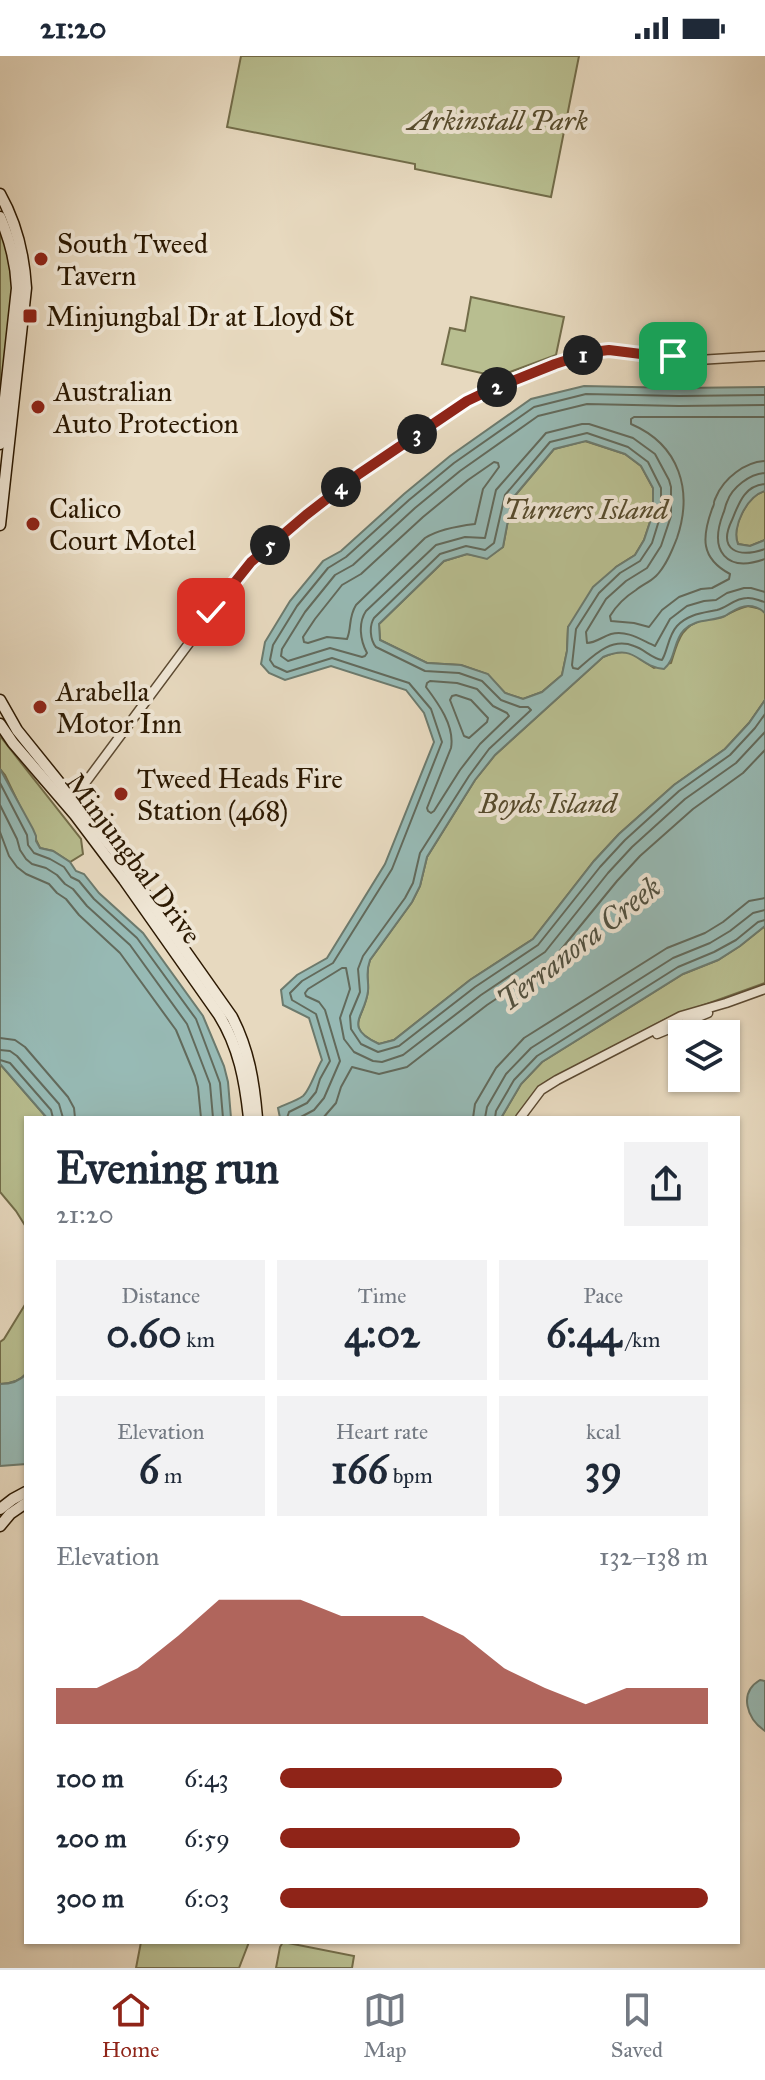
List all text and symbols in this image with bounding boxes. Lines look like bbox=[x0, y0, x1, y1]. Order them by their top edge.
text: 21:20 bbox=[40, 10, 106, 46]
park label: Arkinstall Park bbox=[405, 103, 588, 138]
place label: South Tweed Tavern bbox=[57, 226, 208, 293]
marker: South Tweed Tavern bbox=[32, 250, 50, 268]
place label: Minjungbal Dr at Lloyd St bbox=[46, 299, 355, 334]
marker: Minjungbal Dr at Lloyd St bbox=[21, 307, 39, 325]
pin bbox=[639, 322, 707, 390]
icon: arrive bbox=[651, 334, 695, 378]
pin: 1 bbox=[563, 335, 603, 375]
text: 1 bbox=[579, 341, 587, 368]
pin: 2 bbox=[477, 367, 517, 407]
text: 2 bbox=[492, 373, 502, 400]
place label: Australian Auto Protection bbox=[53, 374, 239, 441]
marker: Australian Auto Protection bbox=[29, 398, 47, 416]
pin: 3 bbox=[397, 414, 437, 454]
text: 3 bbox=[413, 420, 421, 447]
pin: 4 bbox=[321, 467, 361, 507]
text: 4 bbox=[335, 473, 347, 500]
place label: Calico Court Motel bbox=[49, 491, 196, 558]
park label: Turners Island bbox=[504, 492, 671, 527]
marker: Calico Court Motel bbox=[24, 515, 42, 533]
pin: 5 bbox=[250, 525, 290, 565]
text: 5 bbox=[265, 531, 275, 558]
pin bbox=[177, 578, 245, 646]
icon: check bbox=[189, 590, 233, 634]
place label: Arabella Motor Inn bbox=[55, 674, 182, 741]
marker: Arabella Motor Inn bbox=[31, 698, 49, 716]
place label: Tweed Heads Fire Station (468) bbox=[137, 761, 343, 828]
street label: Minjungbal Drive bbox=[58, 766, 209, 951]
marker: Tweed Heads Fire Station (468) bbox=[112, 785, 130, 803]
park label: Boyds Island bbox=[477, 786, 619, 821]
water label: Terranora Creek bbox=[490, 869, 668, 1019]
map controls bbox=[668, 1020, 740, 1092]
button: layers bbox=[668, 1020, 740, 1092]
text: Evening run bbox=[56, 1141, 279, 1195]
button: share bbox=[624, 1142, 708, 1226]
text: 21:20 bbox=[56, 1198, 114, 1230]
text: Distance bbox=[121, 1282, 200, 1309]
text: Time bbox=[358, 1282, 406, 1309]
text: Pace bbox=[583, 1282, 623, 1309]
text: 0.60 bbox=[106, 1309, 182, 1358]
text: 4:02 bbox=[344, 1309, 420, 1358]
text: 6:44 bbox=[546, 1309, 621, 1358]
text: km bbox=[182, 1326, 215, 1353]
text: /km bbox=[621, 1326, 661, 1353]
text: Elevation bbox=[117, 1418, 204, 1445]
text: Heart rate bbox=[336, 1418, 428, 1445]
text: kcal bbox=[586, 1418, 621, 1445]
text: 6 bbox=[139, 1445, 159, 1494]
text: 166 bbox=[331, 1445, 388, 1494]
text: 39 bbox=[585, 1445, 622, 1494]
text: m bbox=[159, 1462, 183, 1489]
text: bpm bbox=[388, 1462, 433, 1489]
text: Elevation bbox=[56, 1540, 159, 1572]
text: 132–138 m bbox=[599, 1540, 708, 1572]
text: 100 m bbox=[56, 1762, 124, 1794]
text: 6:43 bbox=[184, 1762, 229, 1794]
text: 200 m bbox=[56, 1822, 127, 1854]
text: 6:59 bbox=[184, 1822, 230, 1854]
text: 300 m bbox=[56, 1882, 124, 1914]
text: 6:03 bbox=[184, 1882, 229, 1914]
tab: Home bbox=[102, 1988, 159, 2063]
tab: Map bbox=[363, 1988, 407, 2063]
tab: Saved bbox=[611, 1988, 663, 2063]

